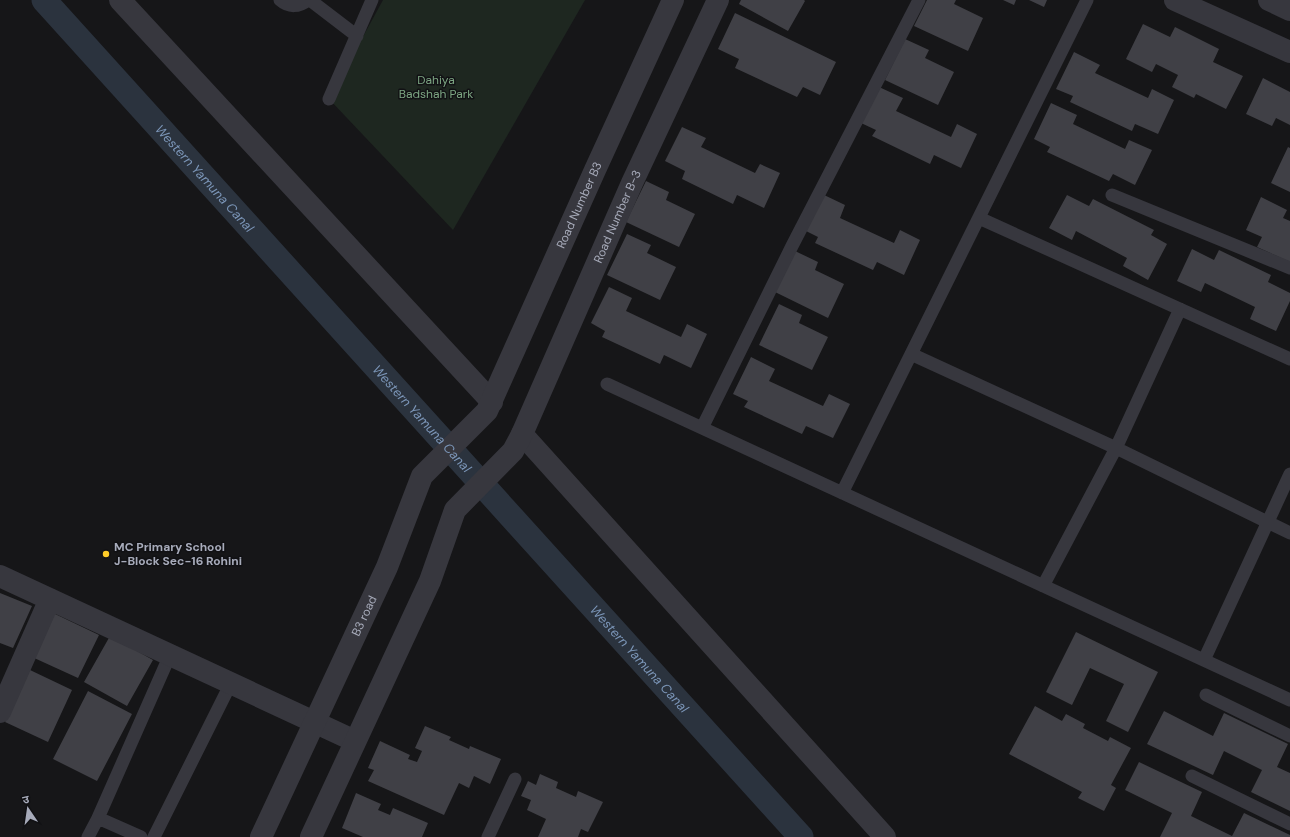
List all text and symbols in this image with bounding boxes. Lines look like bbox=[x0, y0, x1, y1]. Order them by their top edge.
park label: Dahiya Badshah Park bbox=[399, 72, 473, 102]
water label: Western Yamuna Canal bbox=[152, 121, 258, 237]
street label: Road Number B3 bbox=[553, 159, 606, 251]
street label: Road Number B-3 bbox=[590, 168, 645, 265]
water label: Western Yamuna Canal bbox=[369, 361, 476, 477]
place label: MC Primary School J-Block Sec-16 Rohini bbox=[114, 539, 242, 569]
marker: MC Primary School J-Block Sec-16 Rohini bbox=[101, 549, 111, 559]
street label: B3 road bbox=[348, 593, 381, 639]
water label: Western Yamuna Canal bbox=[586, 602, 693, 717]
north arrow bbox=[8, 789, 48, 829]
text: उ bbox=[21, 792, 31, 807]

